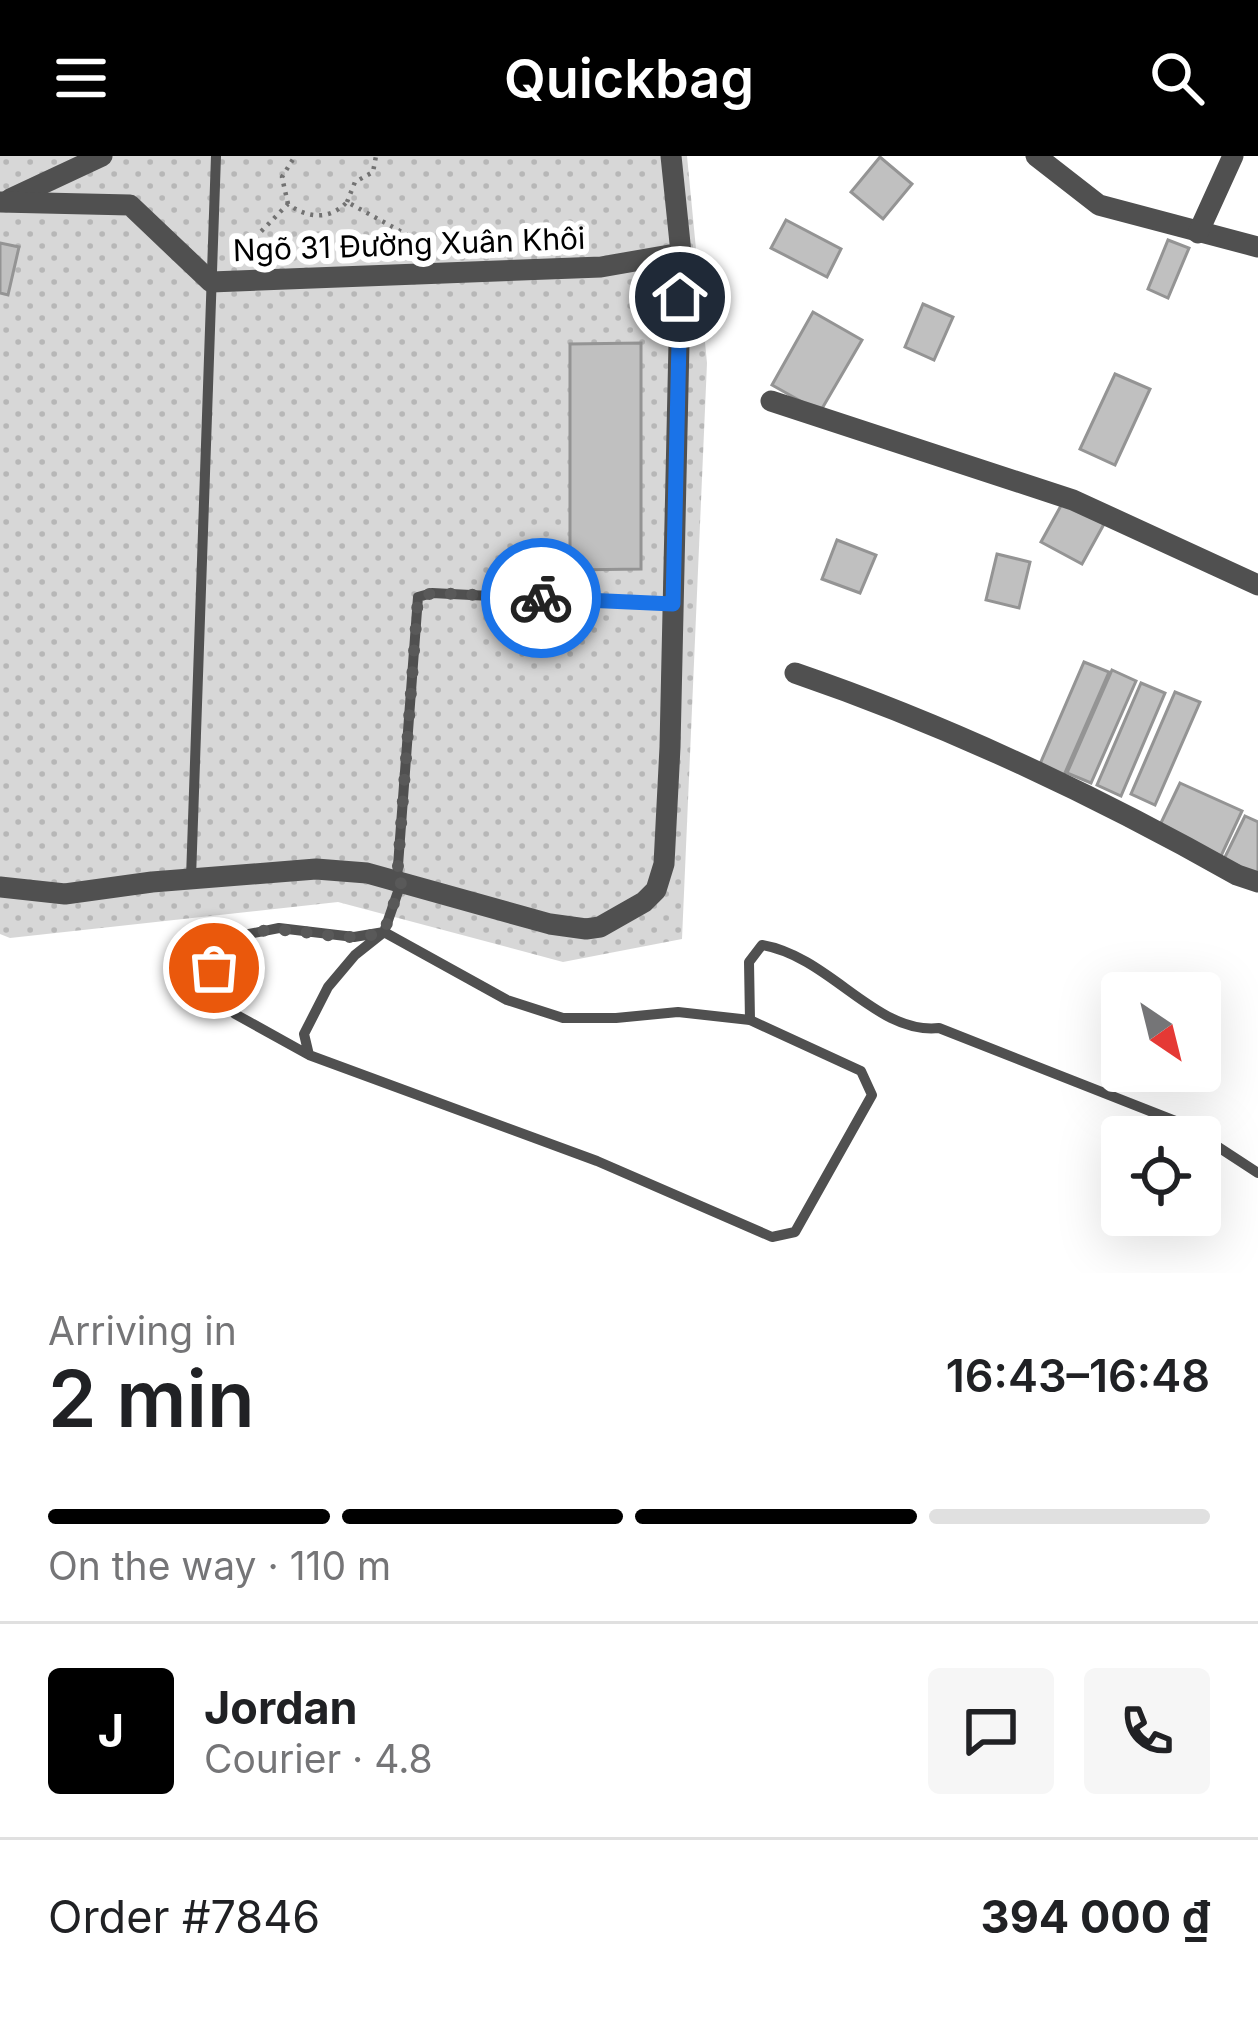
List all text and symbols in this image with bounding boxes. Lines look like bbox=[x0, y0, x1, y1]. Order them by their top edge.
icon: menu bbox=[48, 45, 114, 111]
icon: search bbox=[1144, 45, 1210, 111]
text: Quickbag bbox=[504, 46, 754, 111]
street label: Ngõ 31 Đường Xuân Khôi bbox=[232, 220, 586, 268]
pin bbox=[629, 246, 731, 348]
icon: home bbox=[647, 264, 713, 330]
courier bbox=[481, 538, 601, 658]
icon: bike bbox=[508, 565, 574, 631]
pin bbox=[163, 917, 265, 1019]
icon: bag bbox=[181, 935, 247, 1001]
north arrow bbox=[1101, 972, 1221, 1092]
map controls bbox=[1101, 972, 1221, 1236]
button: locate bbox=[1101, 1116, 1221, 1236]
text: Arriving in bbox=[48, 1307, 237, 1354]
text: 16:43–16:48 bbox=[946, 1348, 1210, 1403]
text: 2 min bbox=[48, 1351, 255, 1446]
text: On the way · 110 m bbox=[48, 1542, 391, 1589]
button: chat bbox=[928, 1668, 1054, 1794]
button: phone bbox=[1084, 1668, 1210, 1794]
text: Jordan bbox=[204, 1680, 358, 1735]
text: J bbox=[98, 1703, 124, 1758]
text: Courier · 4.8 bbox=[204, 1735, 433, 1782]
text: Order #7846 bbox=[48, 1889, 320, 1944]
text: 394 000 ₫ bbox=[981, 1889, 1210, 1944]

